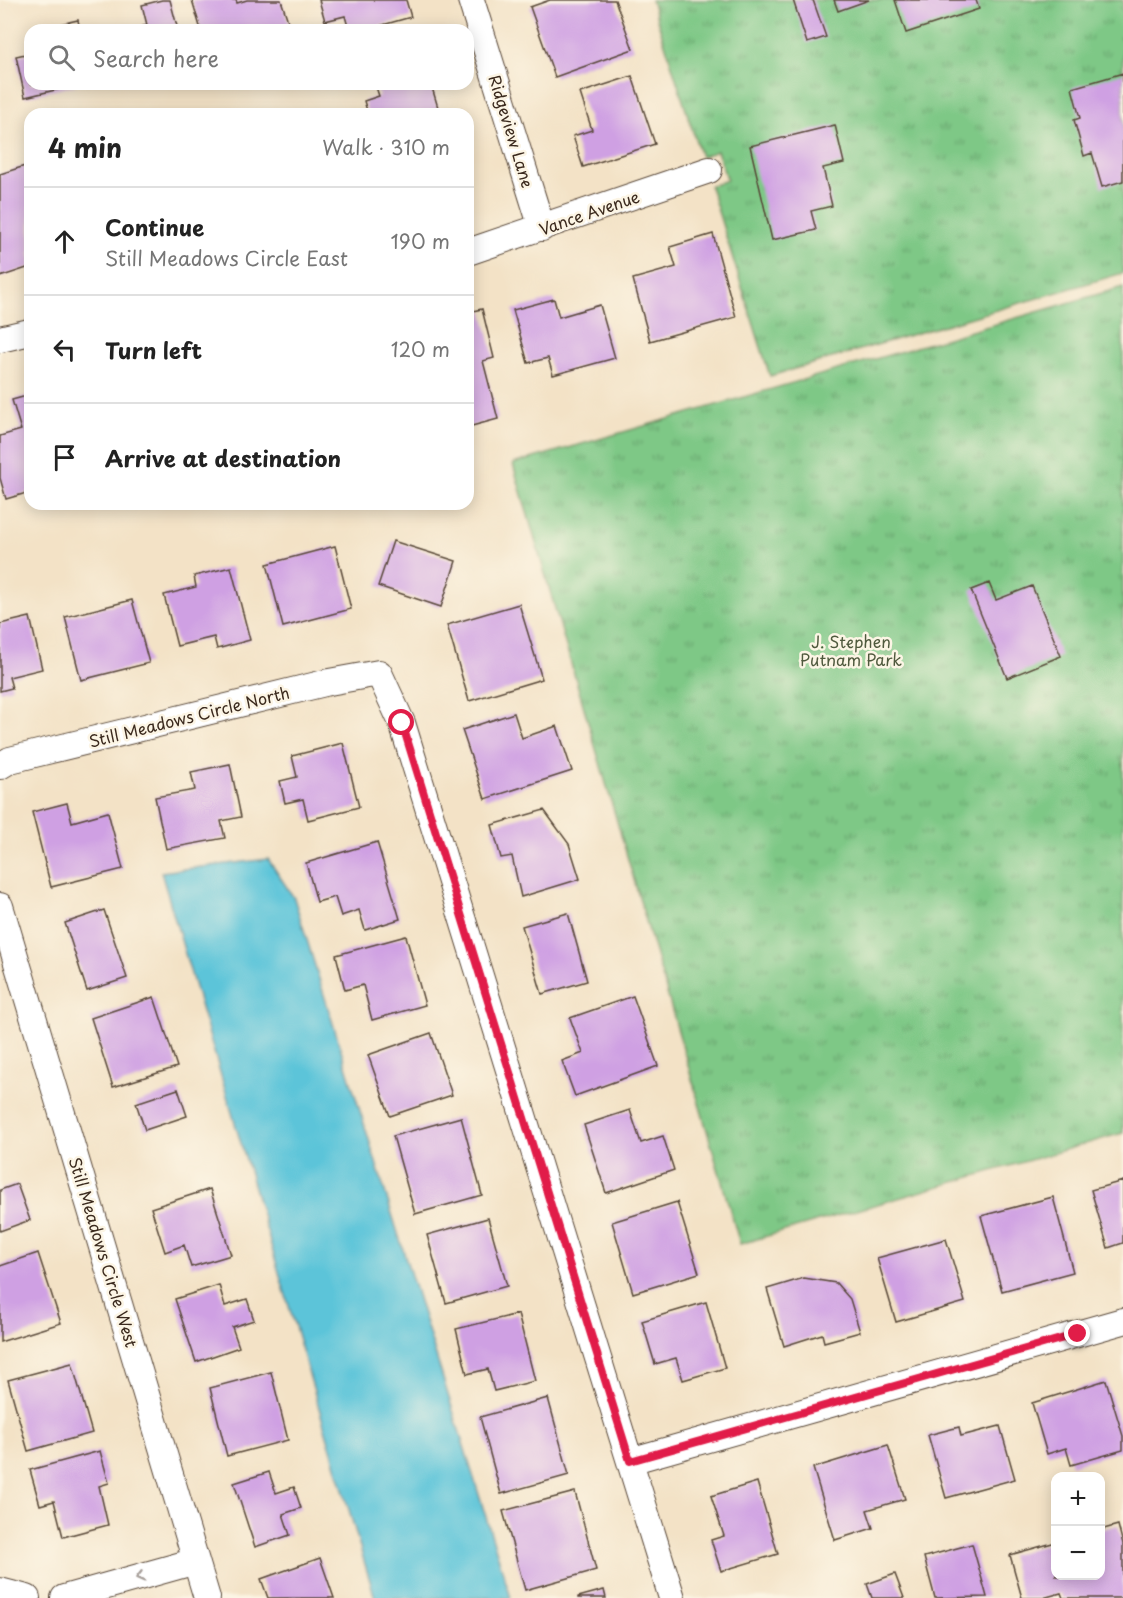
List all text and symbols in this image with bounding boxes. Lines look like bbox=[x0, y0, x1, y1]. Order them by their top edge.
search box bbox=[24, 24, 474, 90]
icon: search bbox=[45, 41, 78, 74]
text: Search here bbox=[93, 41, 219, 74]
street label: Ridgeview Lane bbox=[483, 72, 541, 190]
text: 4 min bbox=[48, 128, 122, 167]
text: Walk · 310 m bbox=[322, 132, 450, 162]
street label: Vance Avenue bbox=[536, 184, 643, 240]
text: Continue bbox=[105, 210, 204, 243]
icon: ahead bbox=[48, 225, 81, 258]
text: 190 m bbox=[391, 226, 450, 256]
text: Still Meadows Circle East bbox=[105, 243, 348, 273]
icon: left bbox=[48, 333, 81, 366]
text: Turn left bbox=[105, 333, 202, 366]
text: 120 m bbox=[391, 334, 450, 364]
icon: arrive bbox=[48, 441, 81, 474]
text: Arrive at destination bbox=[105, 441, 341, 474]
park label: J. Stephen Putnam Park bbox=[800, 629, 902, 671]
street label: Still Meadows Circle North bbox=[86, 679, 292, 753]
route start bbox=[388, 709, 414, 735]
street label: Still Meadows Circle West bbox=[64, 1154, 144, 1350]
route end bbox=[1064, 1320, 1090, 1346]
map controls bbox=[1051, 1472, 1105, 1580]
button: + bbox=[1051, 1472, 1105, 1526]
button: − bbox=[1051, 1526, 1105, 1580]
one-way arrow bbox=[135, 1570, 146, 1582]

